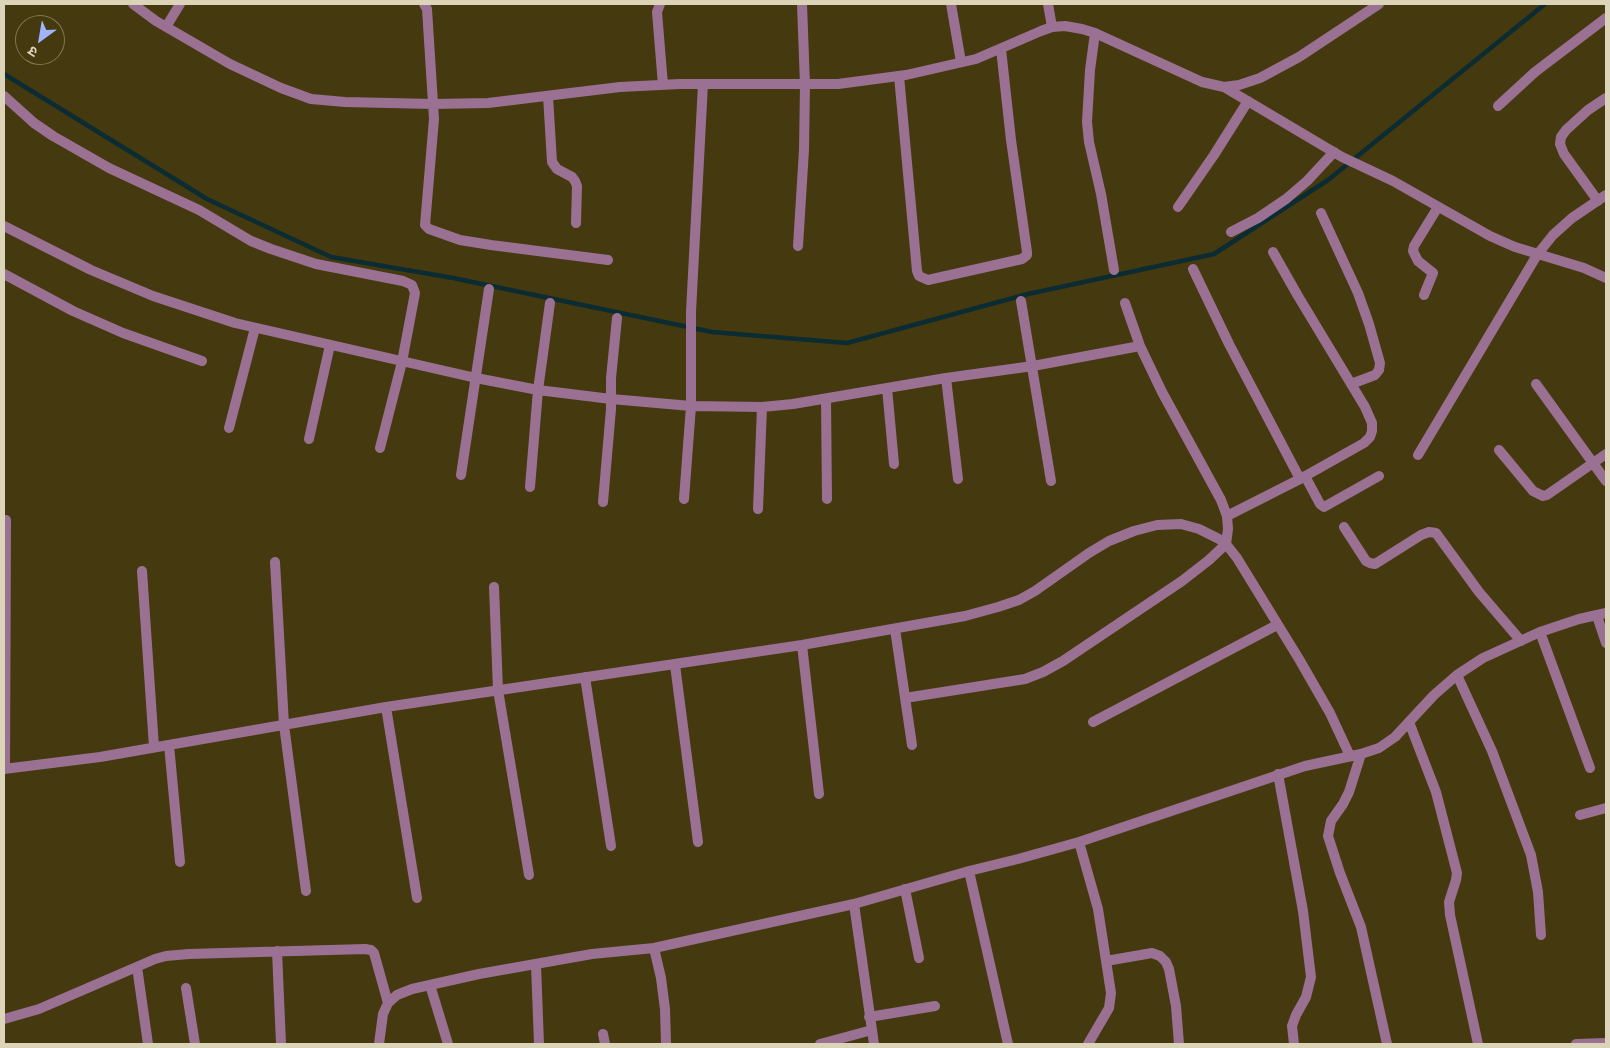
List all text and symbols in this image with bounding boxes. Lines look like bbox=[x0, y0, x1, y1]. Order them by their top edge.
north arrow bbox=[15, 15, 65, 65]
text: उ bbox=[24, 42, 41, 62]

